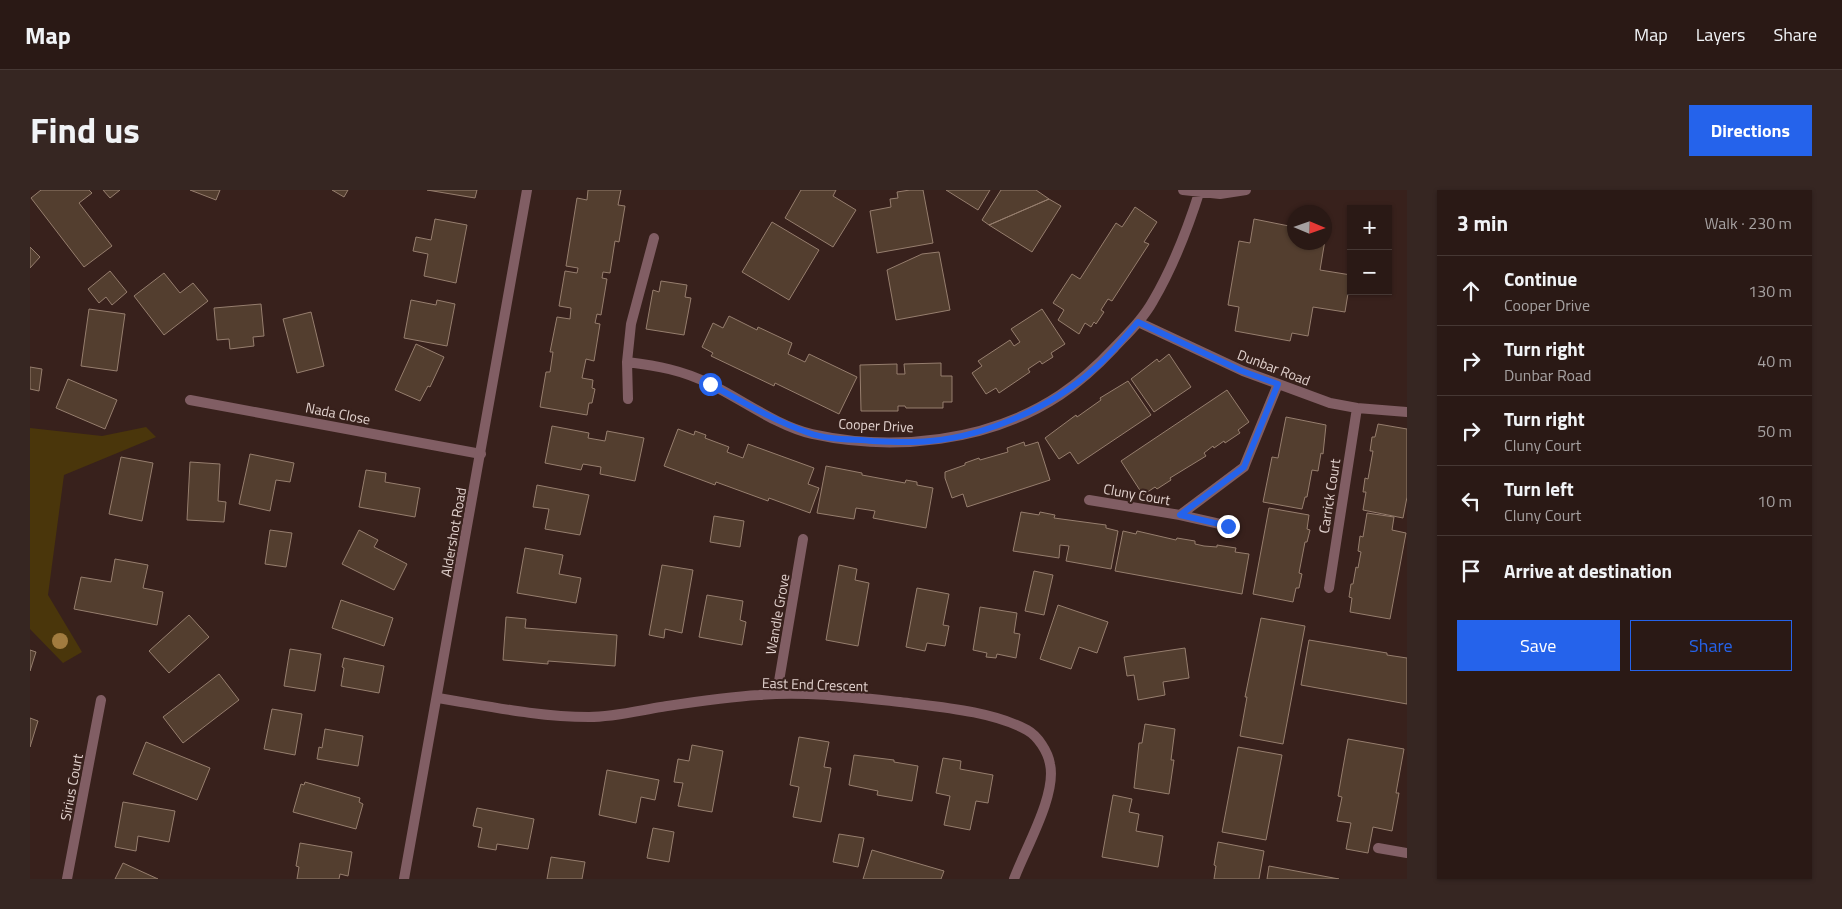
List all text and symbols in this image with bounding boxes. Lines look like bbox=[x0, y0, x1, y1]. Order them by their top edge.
text: Map bbox=[25, 17, 71, 53]
text: Map bbox=[1634, 21, 1668, 48]
text: Layers bbox=[1696, 21, 1745, 48]
text: Share bbox=[1773, 21, 1817, 48]
text: Find us bbox=[30, 103, 140, 157]
button: Directions bbox=[1689, 105, 1812, 156]
north arrow bbox=[1287, 205, 1332, 250]
map controls bbox=[1347, 205, 1392, 295]
button: + bbox=[1347, 205, 1392, 250]
text: 3 min bbox=[1457, 207, 1508, 239]
text: Walk · 230 m bbox=[1704, 211, 1792, 235]
button: − bbox=[1347, 250, 1392, 295]
text: Continue bbox=[1504, 264, 1577, 293]
icon: ahead bbox=[1457, 277, 1485, 305]
text: 130 m bbox=[1748, 279, 1792, 303]
text: Cooper Drive bbox=[1504, 293, 1590, 317]
text: Turn right bbox=[1504, 334, 1585, 363]
street label: Dunbar Road bbox=[1234, 343, 1314, 391]
icon: right bbox=[1457, 347, 1485, 375]
text: 40 m bbox=[1757, 349, 1792, 373]
text: Dunbar Road bbox=[1504, 363, 1592, 387]
route start bbox=[699, 373, 722, 396]
street label: Nada Close bbox=[304, 396, 372, 430]
text: Turn right bbox=[1504, 404, 1585, 433]
street label: Cooper Drive bbox=[838, 413, 914, 437]
icon: right bbox=[1457, 417, 1485, 445]
text: 50 m bbox=[1757, 419, 1792, 443]
text: Cluny Court bbox=[1504, 433, 1581, 457]
street label: Carrick Court bbox=[1313, 457, 1345, 535]
text: Turn left bbox=[1504, 474, 1574, 503]
street label: Cluny Court bbox=[1102, 478, 1172, 510]
street label: Aldershot Road bbox=[435, 486, 471, 578]
icon: left bbox=[1457, 487, 1485, 515]
text: 10 m bbox=[1757, 489, 1792, 513]
text: Cluny Court bbox=[1504, 503, 1581, 527]
route end bbox=[1217, 515, 1240, 538]
text: Arrive at destination bbox=[1504, 556, 1672, 585]
icon: arrive bbox=[1457, 557, 1485, 585]
street label: Wandle Grove bbox=[760, 572, 794, 656]
button: Save bbox=[1457, 620, 1620, 671]
button: Share bbox=[1630, 620, 1792, 671]
street label: East End Crescent bbox=[761, 672, 869, 696]
street label: Sirius Court bbox=[54, 752, 88, 822]

